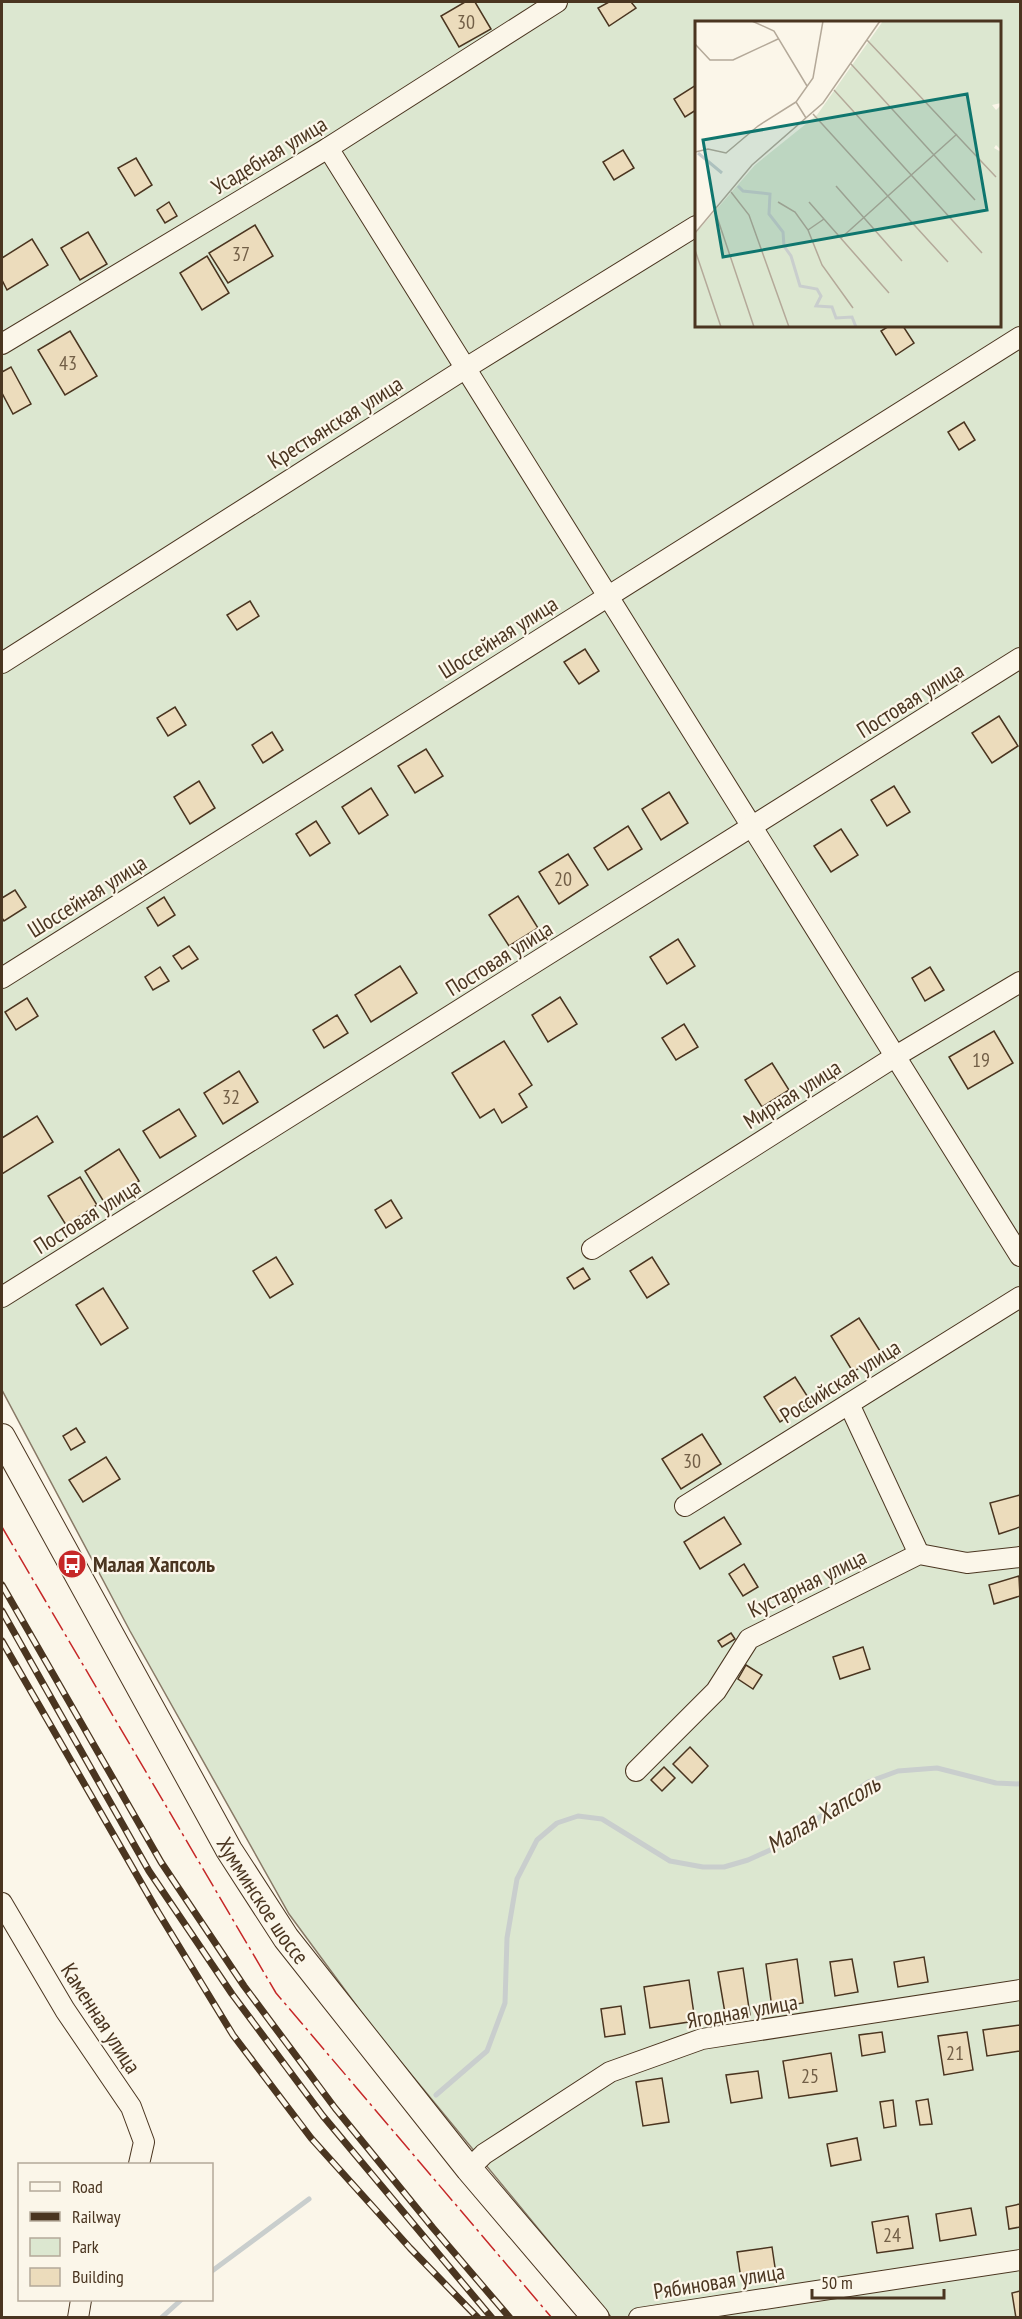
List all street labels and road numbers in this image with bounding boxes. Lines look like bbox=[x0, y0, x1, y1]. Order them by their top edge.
street label: Усадебная улица bbox=[206, 110, 332, 200]
street label: Крестьянская улица bbox=[262, 369, 408, 475]
street label: Шоссейная улица bbox=[433, 589, 563, 685]
street label: Постовая улица bbox=[851, 656, 969, 744]
street label: Шоссейная улица bbox=[22, 848, 152, 944]
street label: Постовая улица bbox=[440, 914, 558, 1002]
street label: Мирная улица bbox=[738, 1053, 846, 1135]
street label: Постовая улица bbox=[28, 1172, 146, 1260]
street label: Российская улица bbox=[775, 1333, 905, 1429]
street label: Кустарная улица bbox=[743, 1542, 871, 1624]
street label: Хумминское шоссе bbox=[211, 1832, 315, 1970]
street label: Каменная улица bbox=[55, 1957, 147, 2079]
street label: Ягодная улица bbox=[684, 1987, 800, 2035]
street label: Рябиновая улица bbox=[651, 2257, 787, 2305]

